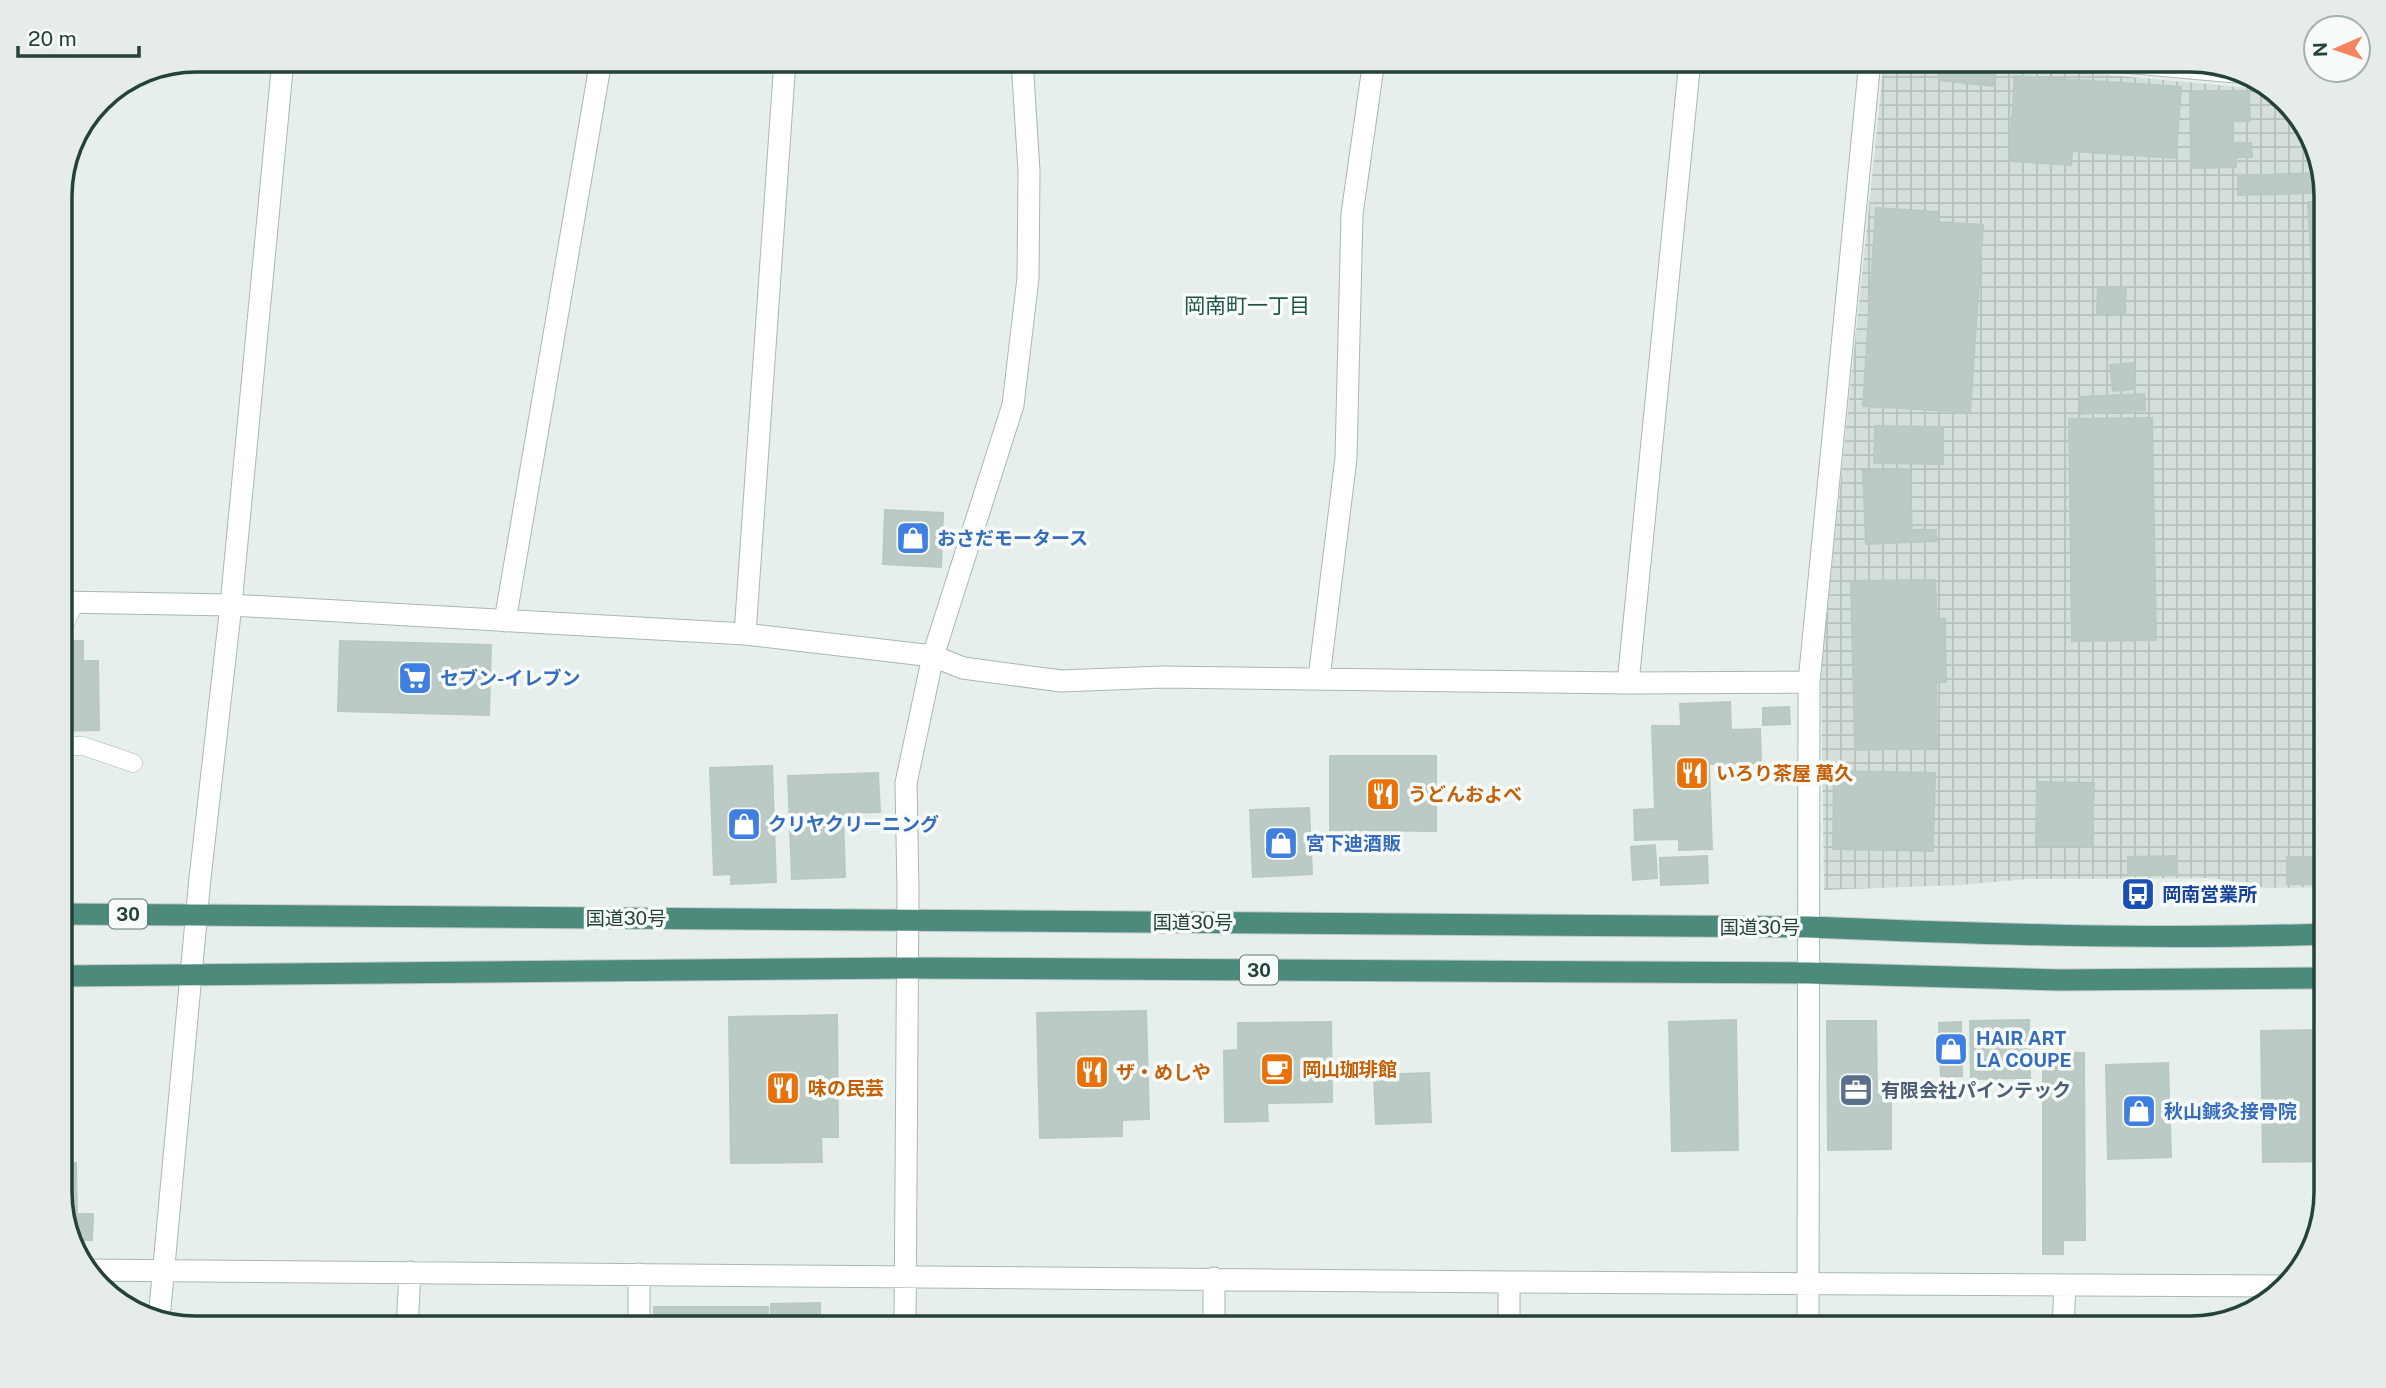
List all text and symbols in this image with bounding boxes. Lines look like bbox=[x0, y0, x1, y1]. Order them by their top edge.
scale bar bbox=[18, 14, 138, 58]
north arrow bbox=[2302, 14, 2372, 84]
text: 20 m bbox=[28, 26, 77, 51]
text: N bbox=[2309, 42, 2331, 57]
district label: 岡南町一丁目 bbox=[1184, 293, 1310, 318]
shop icon: おさだモータース bbox=[894, 519, 932, 557]
place label: おさだモータース bbox=[937, 527, 1088, 549]
supermarket icon: セブン-イレブン bbox=[396, 659, 434, 697]
place label: セブン-イレブン bbox=[440, 667, 580, 689]
restaurant icon: いろり茶屋 萬久 bbox=[1673, 754, 1711, 792]
place label: いろり茶屋 萬久 bbox=[1716, 762, 1853, 784]
restaurant icon: うどんおよべ bbox=[1364, 775, 1402, 813]
place label: うどんおよべ bbox=[1408, 783, 1522, 805]
shop icon: クリヤクリーニング bbox=[725, 805, 763, 843]
place label: クリヤクリーニング bbox=[768, 813, 939, 835]
shop icon: 宮下迪酒販 bbox=[1262, 824, 1300, 862]
place label: 宮下迪酒販 bbox=[1306, 832, 1401, 854]
bus stop icon: 岡南営業所 bbox=[2119, 875, 2157, 913]
place label: 岡南営業所 bbox=[2162, 883, 2257, 905]
road number: 30 bbox=[109, 900, 147, 929]
street label: 国道30号 bbox=[586, 907, 666, 929]
street label: 国道30号 bbox=[1153, 911, 1233, 933]
street label: 国道30号 bbox=[1720, 916, 1800, 938]
road number: 30 bbox=[1240, 956, 1278, 985]
place label: HAIR ART LA COUPE bbox=[1976, 1027, 2071, 1071]
shop icon: HAIR ART LA COUPE bbox=[1932, 1030, 1970, 1068]
cafe icon: 岡山珈琲館 bbox=[1258, 1050, 1296, 1088]
restaurant icon: ザ・めしや bbox=[1073, 1053, 1111, 1091]
place label: 岡山珈琲館 bbox=[1302, 1058, 1397, 1080]
place label: ザ・めしや bbox=[1116, 1061, 1211, 1083]
restaurant icon: 味の民芸 bbox=[764, 1069, 802, 1107]
office icon: 有限会社パインテック bbox=[1837, 1071, 1875, 1109]
place label: 味の民芸 bbox=[808, 1077, 884, 1099]
place label: 有限会社パインテック bbox=[1881, 1079, 2071, 1101]
shop icon: 秋山鍼灸接骨院 bbox=[2120, 1092, 2158, 1130]
place label: 秋山鍼灸接骨院 bbox=[2164, 1100, 2297, 1122]

